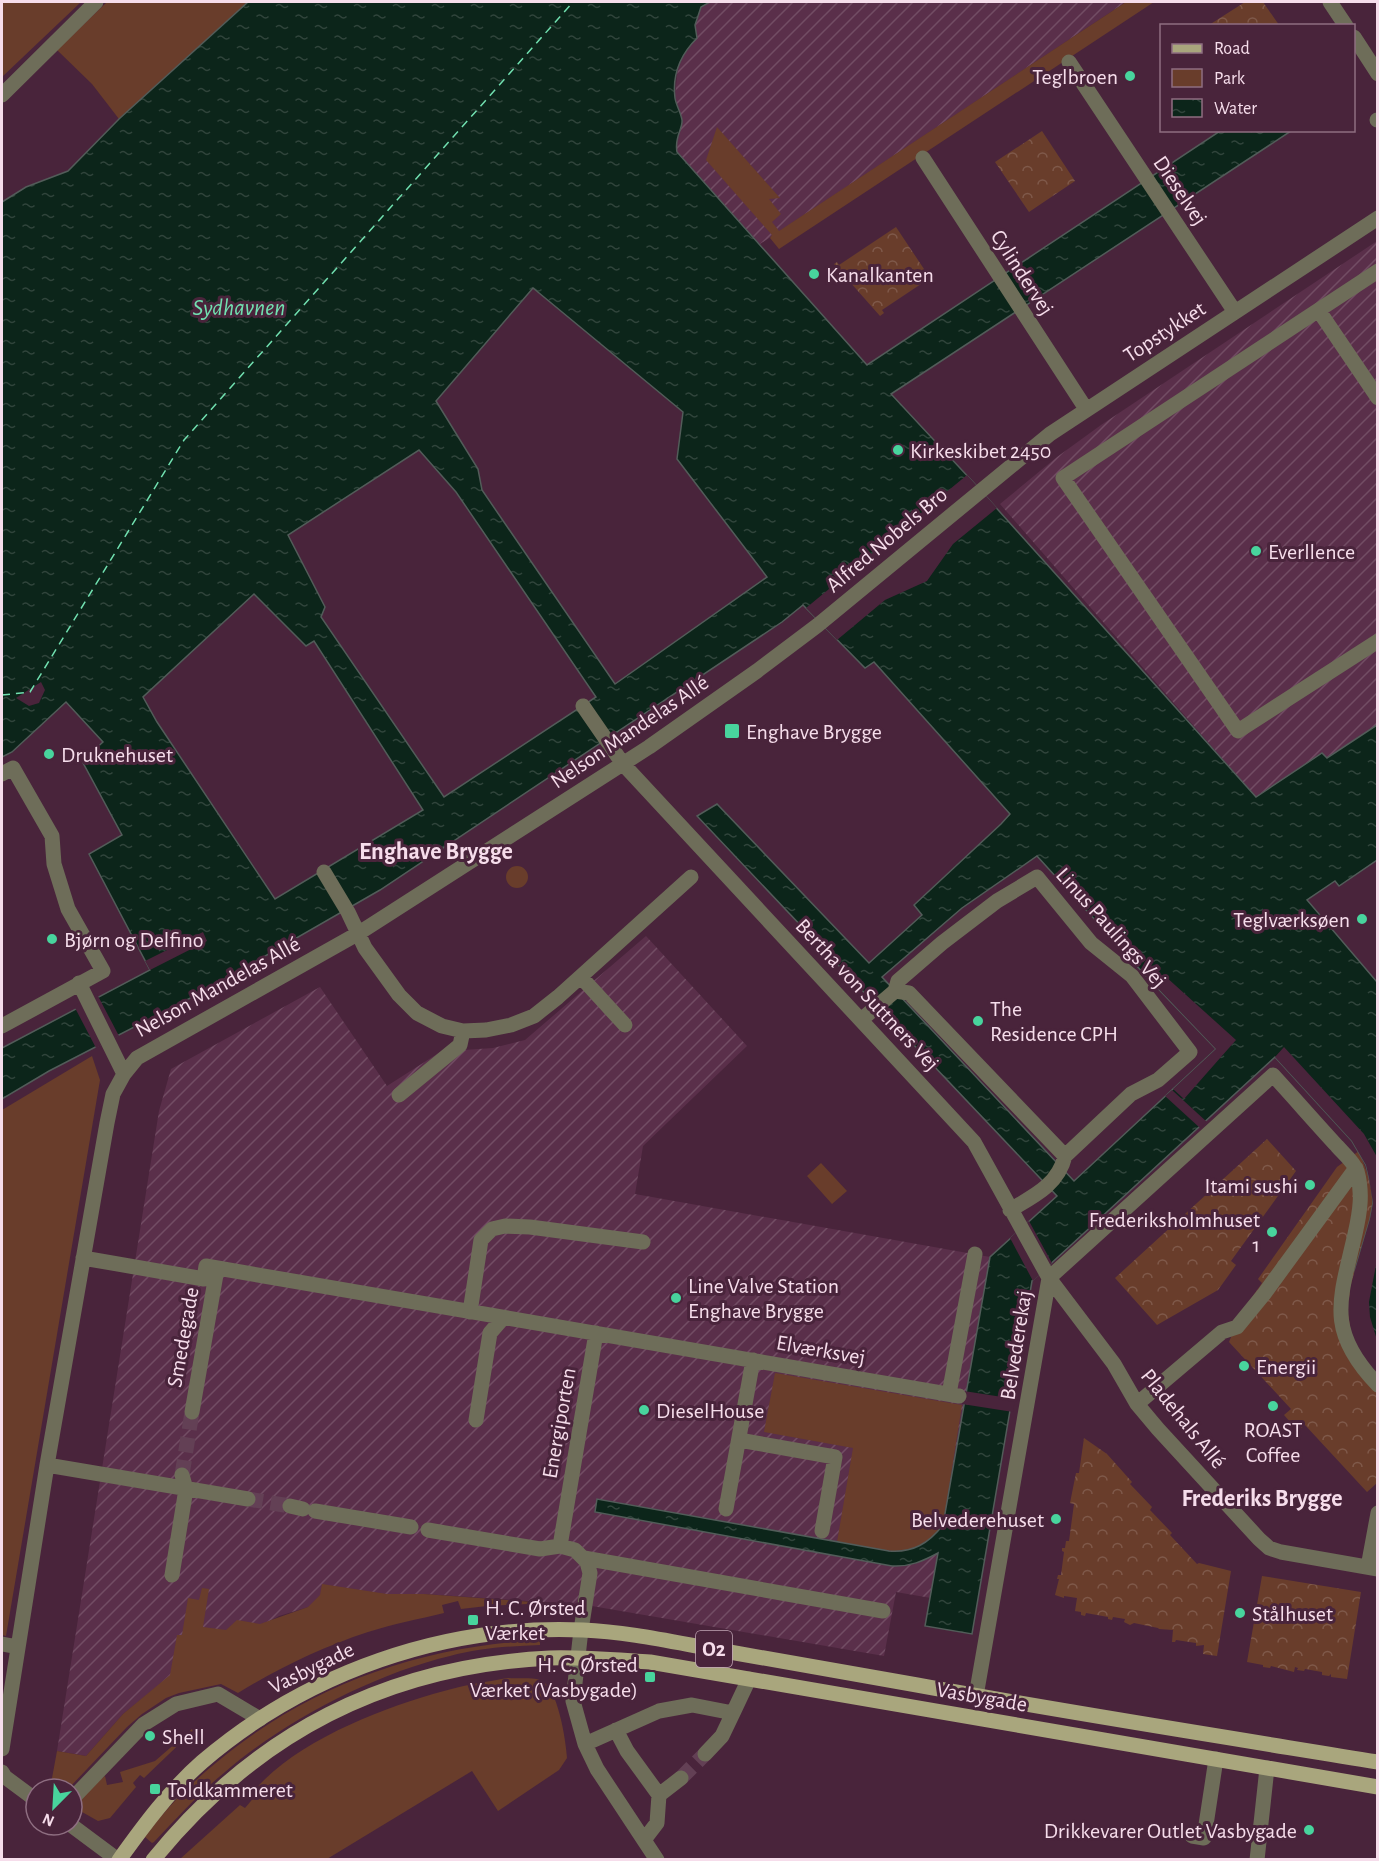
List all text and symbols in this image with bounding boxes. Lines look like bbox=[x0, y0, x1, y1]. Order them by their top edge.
legend bbox=[1160, 24, 1355, 132]
text: Road bbox=[1214, 40, 1250, 58]
place label: Teglbroen bbox=[1032, 66, 1118, 88]
marker: Teglbroen bbox=[1123, 69, 1137, 83]
text: Park bbox=[1214, 70, 1246, 88]
text: Water bbox=[1214, 100, 1257, 118]
street label: Dieselvej bbox=[1149, 152, 1211, 229]
street label: Cylindervej bbox=[987, 226, 1058, 319]
place label: Kanalkanten bbox=[826, 264, 934, 286]
marker: Kanalkanten bbox=[807, 267, 821, 281]
water label: Sydhavnen bbox=[192, 296, 286, 320]
street label: Topstykket bbox=[1120, 297, 1209, 366]
place label: Kirkeskibet 2450 bbox=[910, 440, 1051, 462]
marker: Kirkeskibet 2450 bbox=[891, 443, 905, 457]
street label: Alfred Nobels Bro bbox=[822, 483, 951, 597]
place label: Everllence bbox=[1268, 541, 1355, 563]
marker: Everllence bbox=[1249, 544, 1263, 558]
street label: Nelson Mandelas Allé bbox=[547, 671, 712, 793]
place label: Enghave Brygge bbox=[746, 721, 882, 743]
marker: Enghave Brygge bbox=[723, 722, 741, 740]
place label: Druknehuset bbox=[61, 744, 173, 766]
marker: Druknehuset bbox=[42, 747, 56, 761]
district label: Enghave Brygge bbox=[359, 840, 513, 864]
street label: Linus Paulings Vej bbox=[1052, 863, 1171, 992]
place label: Teglværksøen bbox=[1233, 909, 1350, 931]
marker: Teglværksøen bbox=[1355, 912, 1369, 926]
street label: Bertha von Suttners Vej bbox=[791, 914, 943, 1075]
place label: Bjørn og Delfino bbox=[64, 929, 204, 951]
marker: Bjørn og Delfino bbox=[45, 932, 59, 946]
street label: Nelson Mandelas Allé bbox=[131, 932, 304, 1041]
place label: The Residence CPH bbox=[990, 998, 1118, 1045]
marker: The Residence CPH bbox=[971, 1014, 985, 1028]
place label: Itami sushi bbox=[1205, 1175, 1298, 1197]
marker: Itami sushi bbox=[1303, 1178, 1317, 1192]
place label: Frederiksholmhuset 1 bbox=[1089, 1209, 1260, 1256]
marker: Frederiksholmhuset 1 bbox=[1265, 1225, 1279, 1239]
place label: Line Valve Station Enghave Brygge bbox=[688, 1275, 839, 1322]
street label: Smedegade bbox=[163, 1285, 203, 1389]
street label: Belvederekaj bbox=[996, 1289, 1036, 1402]
marker: Line Valve Station Enghave Brygge bbox=[669, 1291, 683, 1305]
street label: Elværksvej bbox=[775, 1331, 867, 1369]
place label: Energii bbox=[1256, 1356, 1316, 1378]
marker: Energii bbox=[1237, 1359, 1251, 1373]
street label: Pladehals Allé bbox=[1137, 1365, 1230, 1473]
street label: Energiporten bbox=[538, 1366, 580, 1480]
marker: ROAST Coffee bbox=[1266, 1399, 1280, 1413]
place label: DieselHouse bbox=[656, 1400, 764, 1422]
marker: DieselHouse bbox=[637, 1403, 651, 1417]
place label: ROAST Coffee bbox=[1243, 1419, 1303, 1466]
district label: Frederiks Brygge bbox=[1181, 1487, 1343, 1511]
place label: Belvederehuset bbox=[911, 1509, 1044, 1531]
marker: Belvederehuset bbox=[1049, 1512, 1063, 1526]
place label: H. C. Ørsted Værket bbox=[485, 1597, 586, 1644]
place label: Stålhuset bbox=[1252, 1603, 1333, 1625]
marker: Stålhuset bbox=[1233, 1606, 1247, 1620]
marker: H. C. Ørsted Værket bbox=[466, 1613, 480, 1627]
road number: O2 bbox=[696, 1631, 732, 1667]
street label: Vasbygade bbox=[265, 1638, 357, 1698]
place label: H. C. Ørsted Værket (Vasbygade) bbox=[470, 1654, 638, 1701]
marker: H. C. Ørsted Værket (Vasbygade) bbox=[643, 1670, 657, 1684]
street label: Vasbygade bbox=[935, 1678, 1029, 1716]
place label: Shell bbox=[162, 1726, 205, 1748]
marker: Shell bbox=[143, 1729, 157, 1743]
north arrow bbox=[24, 1777, 84, 1837]
place label: Toldkammeret bbox=[167, 1779, 293, 1801]
marker: Toldkammeret bbox=[148, 1782, 162, 1796]
text: N bbox=[40, 1810, 57, 1829]
place label: Drikkevarer Outlet Vasbygade bbox=[1044, 1820, 1297, 1842]
marker: Drikkevarer Outlet Vasbygade bbox=[1302, 1823, 1316, 1837]

